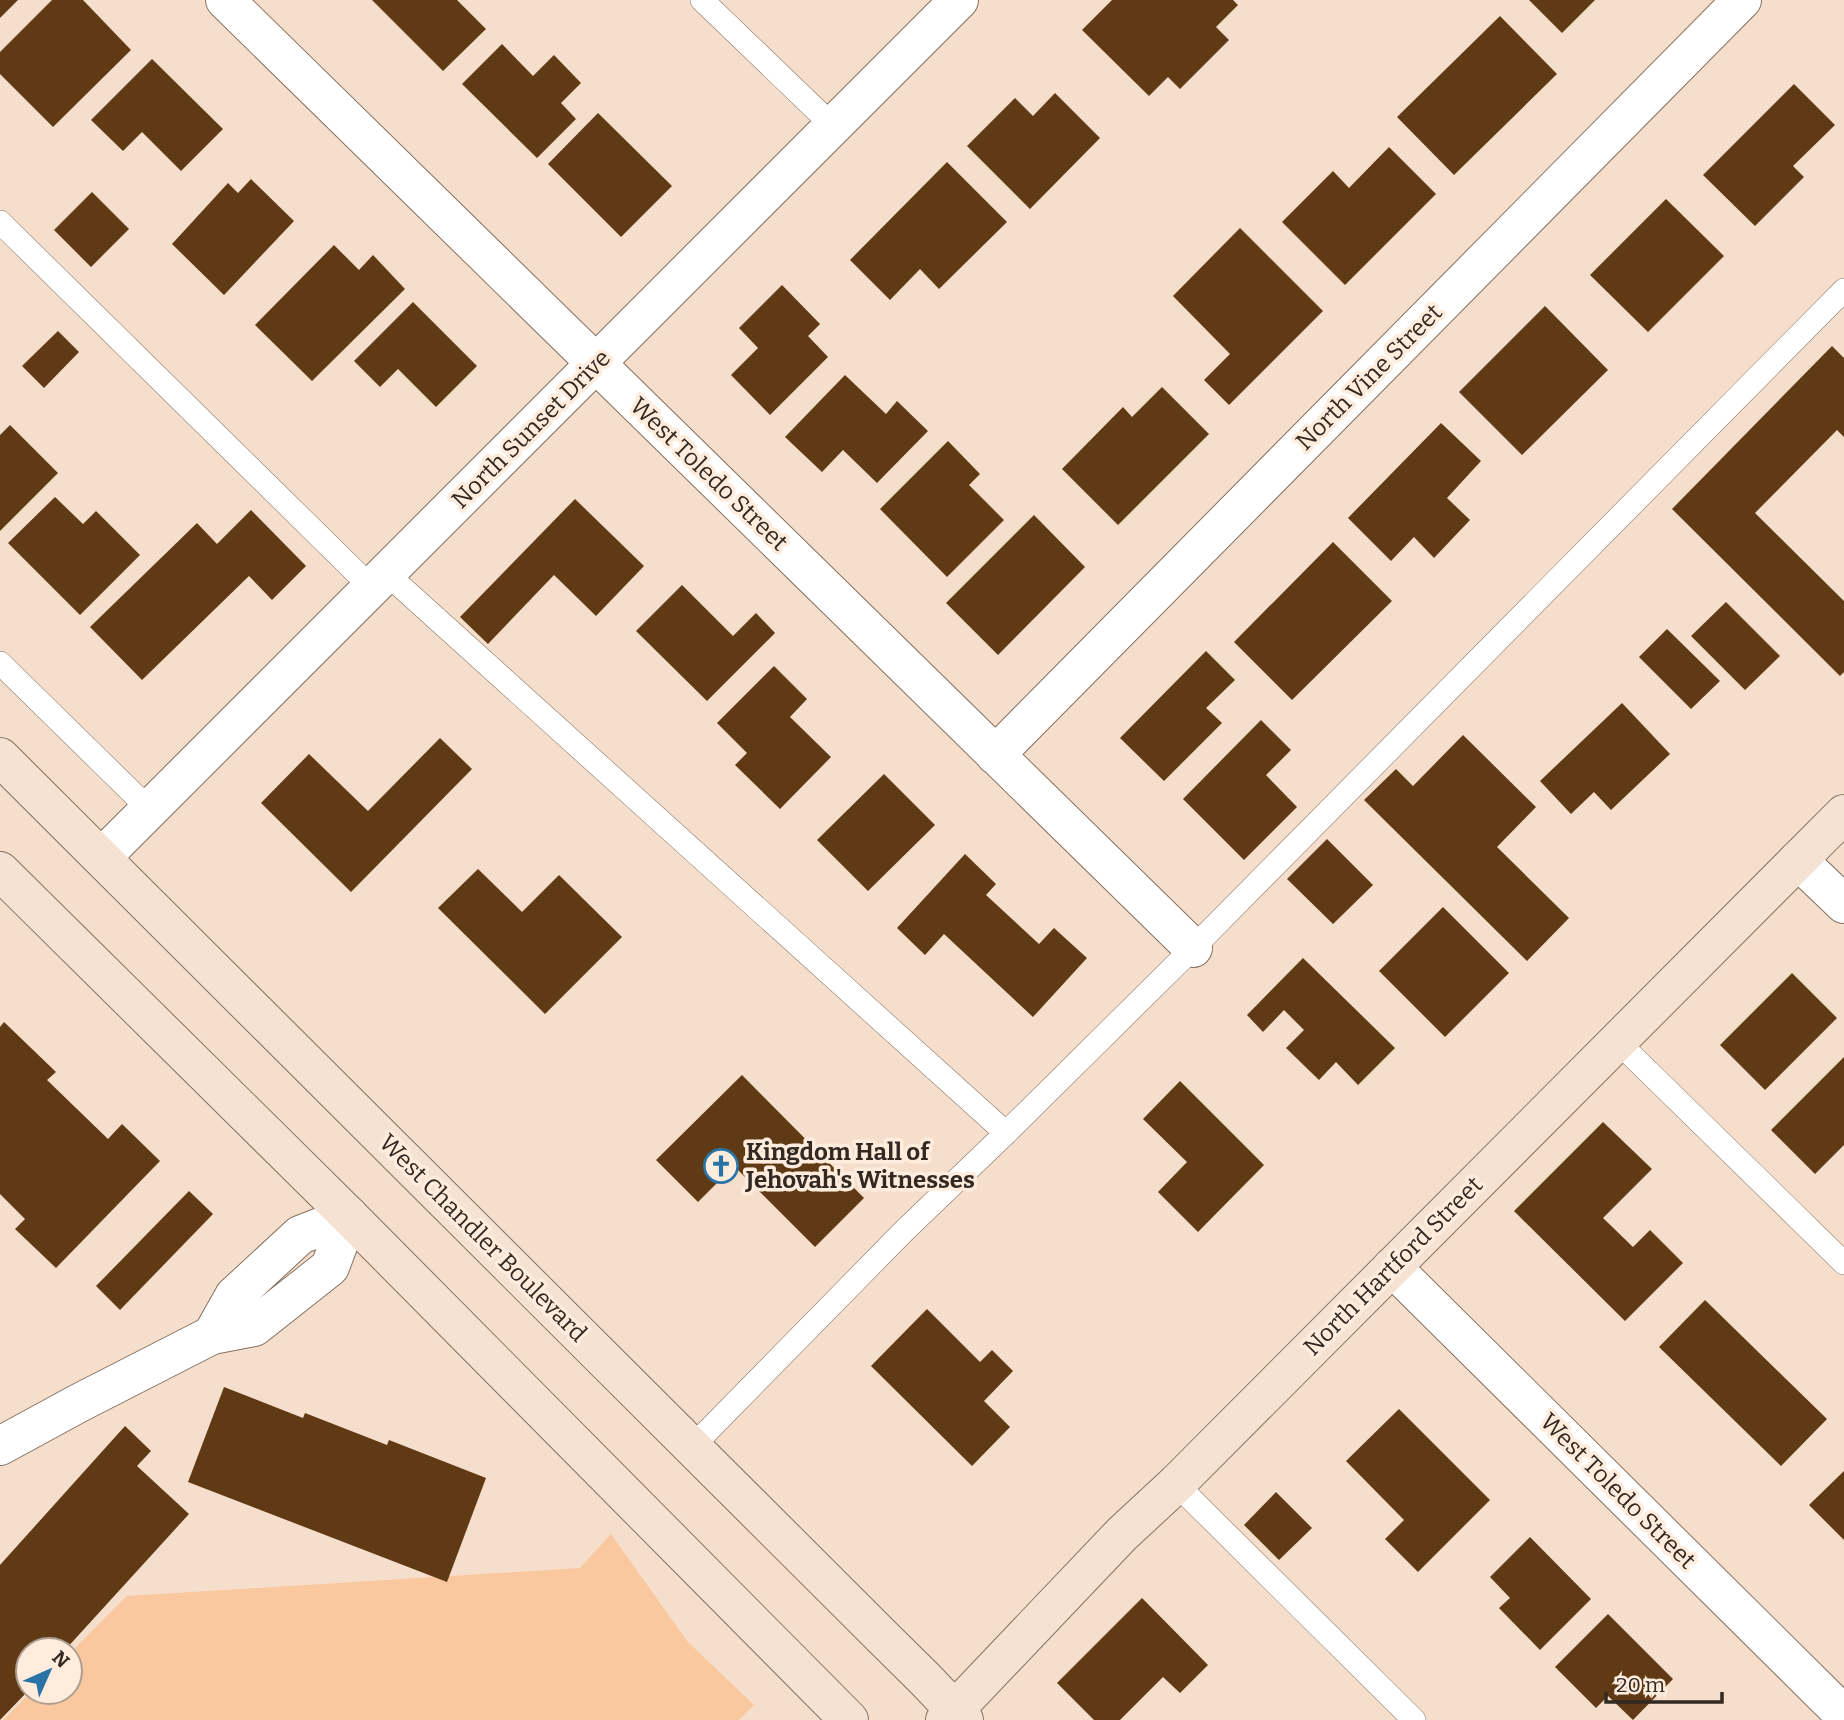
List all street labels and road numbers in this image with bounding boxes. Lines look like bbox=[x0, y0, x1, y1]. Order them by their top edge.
street label: North Vine Street bbox=[1290, 298, 1448, 456]
street label: North Sunset Drive bbox=[446, 344, 616, 514]
street label: West Toledo Street bbox=[624, 392, 794, 557]
street label: West Chandler Boulevard bbox=[374, 1129, 592, 1347]
street label: North Hartford Street bbox=[1298, 1171, 1488, 1361]
street label: West Toledo Street bbox=[1534, 1407, 1702, 1575]

